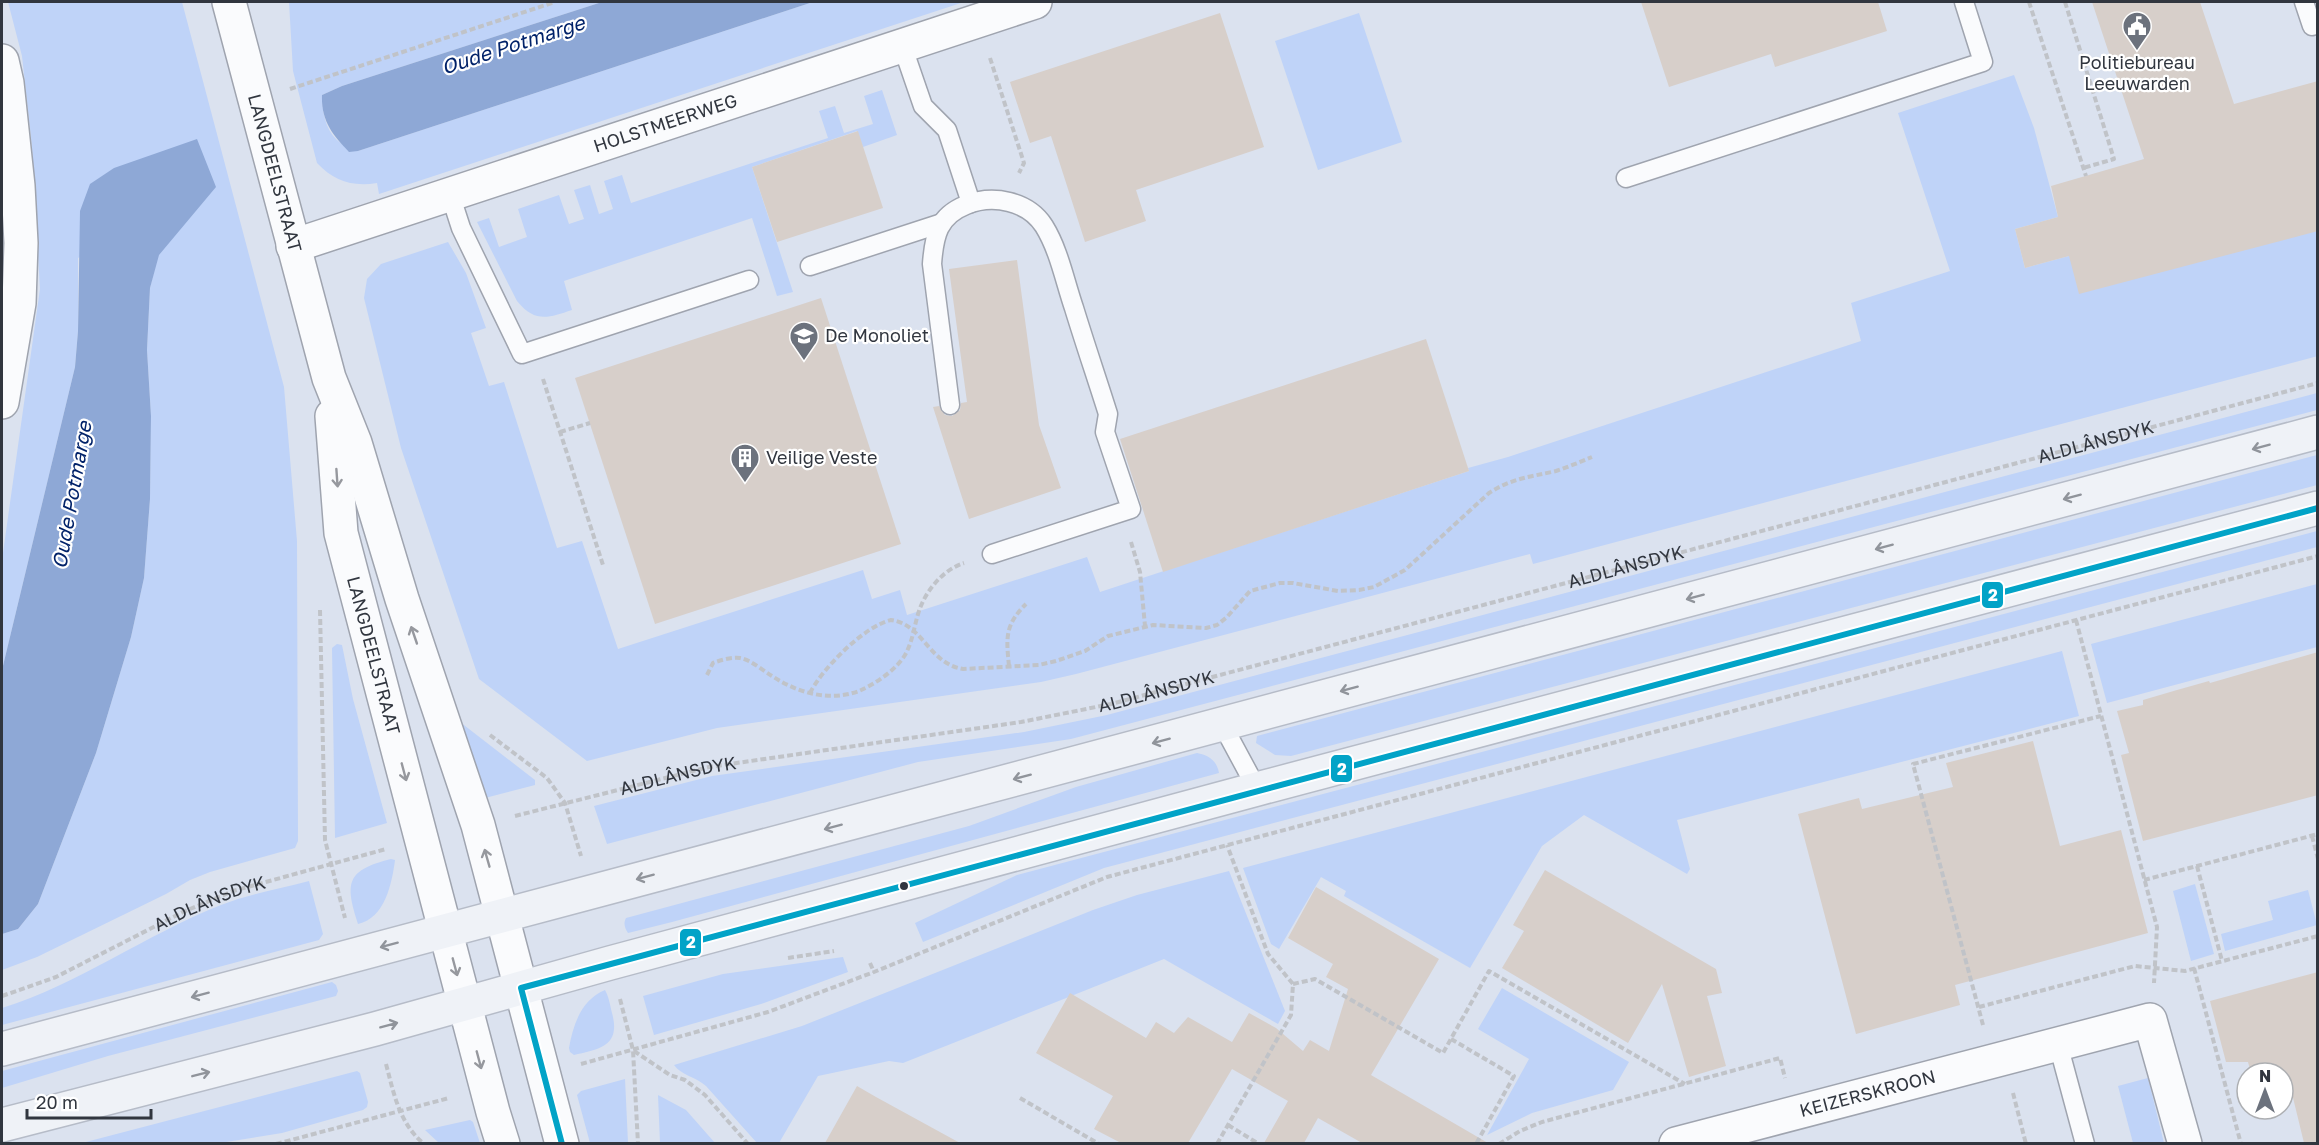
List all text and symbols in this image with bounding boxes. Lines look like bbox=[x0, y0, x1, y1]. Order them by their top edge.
water label: Oude Potmarge bbox=[438, 9, 589, 79]
public building icon: Politiebureau Leeuwarden bbox=[2121, 10, 2153, 52]
place label: Politiebureau Leeuwarden bbox=[2079, 51, 2195, 94]
street label: HOLSTMEERWEG bbox=[590, 89, 740, 156]
street label: LANGDEELSTRAAT bbox=[244, 91, 307, 254]
school or university icon: De Monoliet bbox=[788, 320, 820, 362]
place label: De Monoliet bbox=[825, 324, 929, 346]
street label: ALDLÂNSDYK bbox=[2035, 415, 2156, 467]
water label: Oude Potmarge bbox=[46, 418, 97, 571]
building icon: Veilige Veste bbox=[729, 442, 761, 484]
one-way arrow bbox=[2252, 442, 2271, 454]
place label: Veilige Veste bbox=[766, 446, 877, 468]
one-way arrow bbox=[332, 468, 343, 488]
one-way arrow bbox=[2063, 492, 2082, 503]
street label: ALDLÂNSDYK bbox=[1565, 540, 1686, 592]
one-way arrow bbox=[1875, 542, 1894, 553]
street label: LANGDEELSTRAAT bbox=[343, 574, 405, 737]
line badge: 2 bbox=[1981, 581, 2004, 609]
text: 2 bbox=[1988, 585, 1998, 605]
one-way arrow bbox=[1686, 592, 1705, 603]
one-way arrow bbox=[408, 626, 419, 645]
street label: ALDLÂNSDYK bbox=[1096, 665, 1216, 716]
one-way arrow bbox=[1340, 684, 1359, 695]
one-way arrow bbox=[1151, 735, 1170, 747]
street label: ALDLÂNSDYK bbox=[617, 751, 738, 799]
line badge: 2 bbox=[1330, 754, 1353, 783]
text: 2 bbox=[1337, 759, 1347, 779]
one-way arrow bbox=[399, 762, 410, 781]
one-way arrow bbox=[1013, 772, 1032, 784]
one-way arrow bbox=[824, 822, 843, 834]
one-way arrow bbox=[481, 849, 492, 868]
street label: ALDLÂNSDYK bbox=[150, 871, 268, 935]
one-way arrow bbox=[636, 872, 655, 883]
unlabelled marker bbox=[898, 880, 910, 892]
line badge: 2 bbox=[679, 928, 702, 957]
text: 2 bbox=[686, 932, 696, 952]
one-way arrow bbox=[379, 940, 398, 951]
one-way arrow bbox=[449, 957, 461, 976]
one-way arrow bbox=[191, 990, 210, 1002]
one-way arrow bbox=[380, 1019, 399, 1030]
one-way arrow bbox=[474, 1050, 486, 1069]
north arrow bbox=[2235, 1061, 2295, 1121]
street label: KEIZERSKROON bbox=[1797, 1065, 1938, 1121]
text: N bbox=[2259, 1066, 2271, 1086]
one-way arrow bbox=[191, 1067, 210, 1079]
scale bar bbox=[27, 1082, 152, 1120]
text: 20 m bbox=[36, 1091, 78, 1113]

